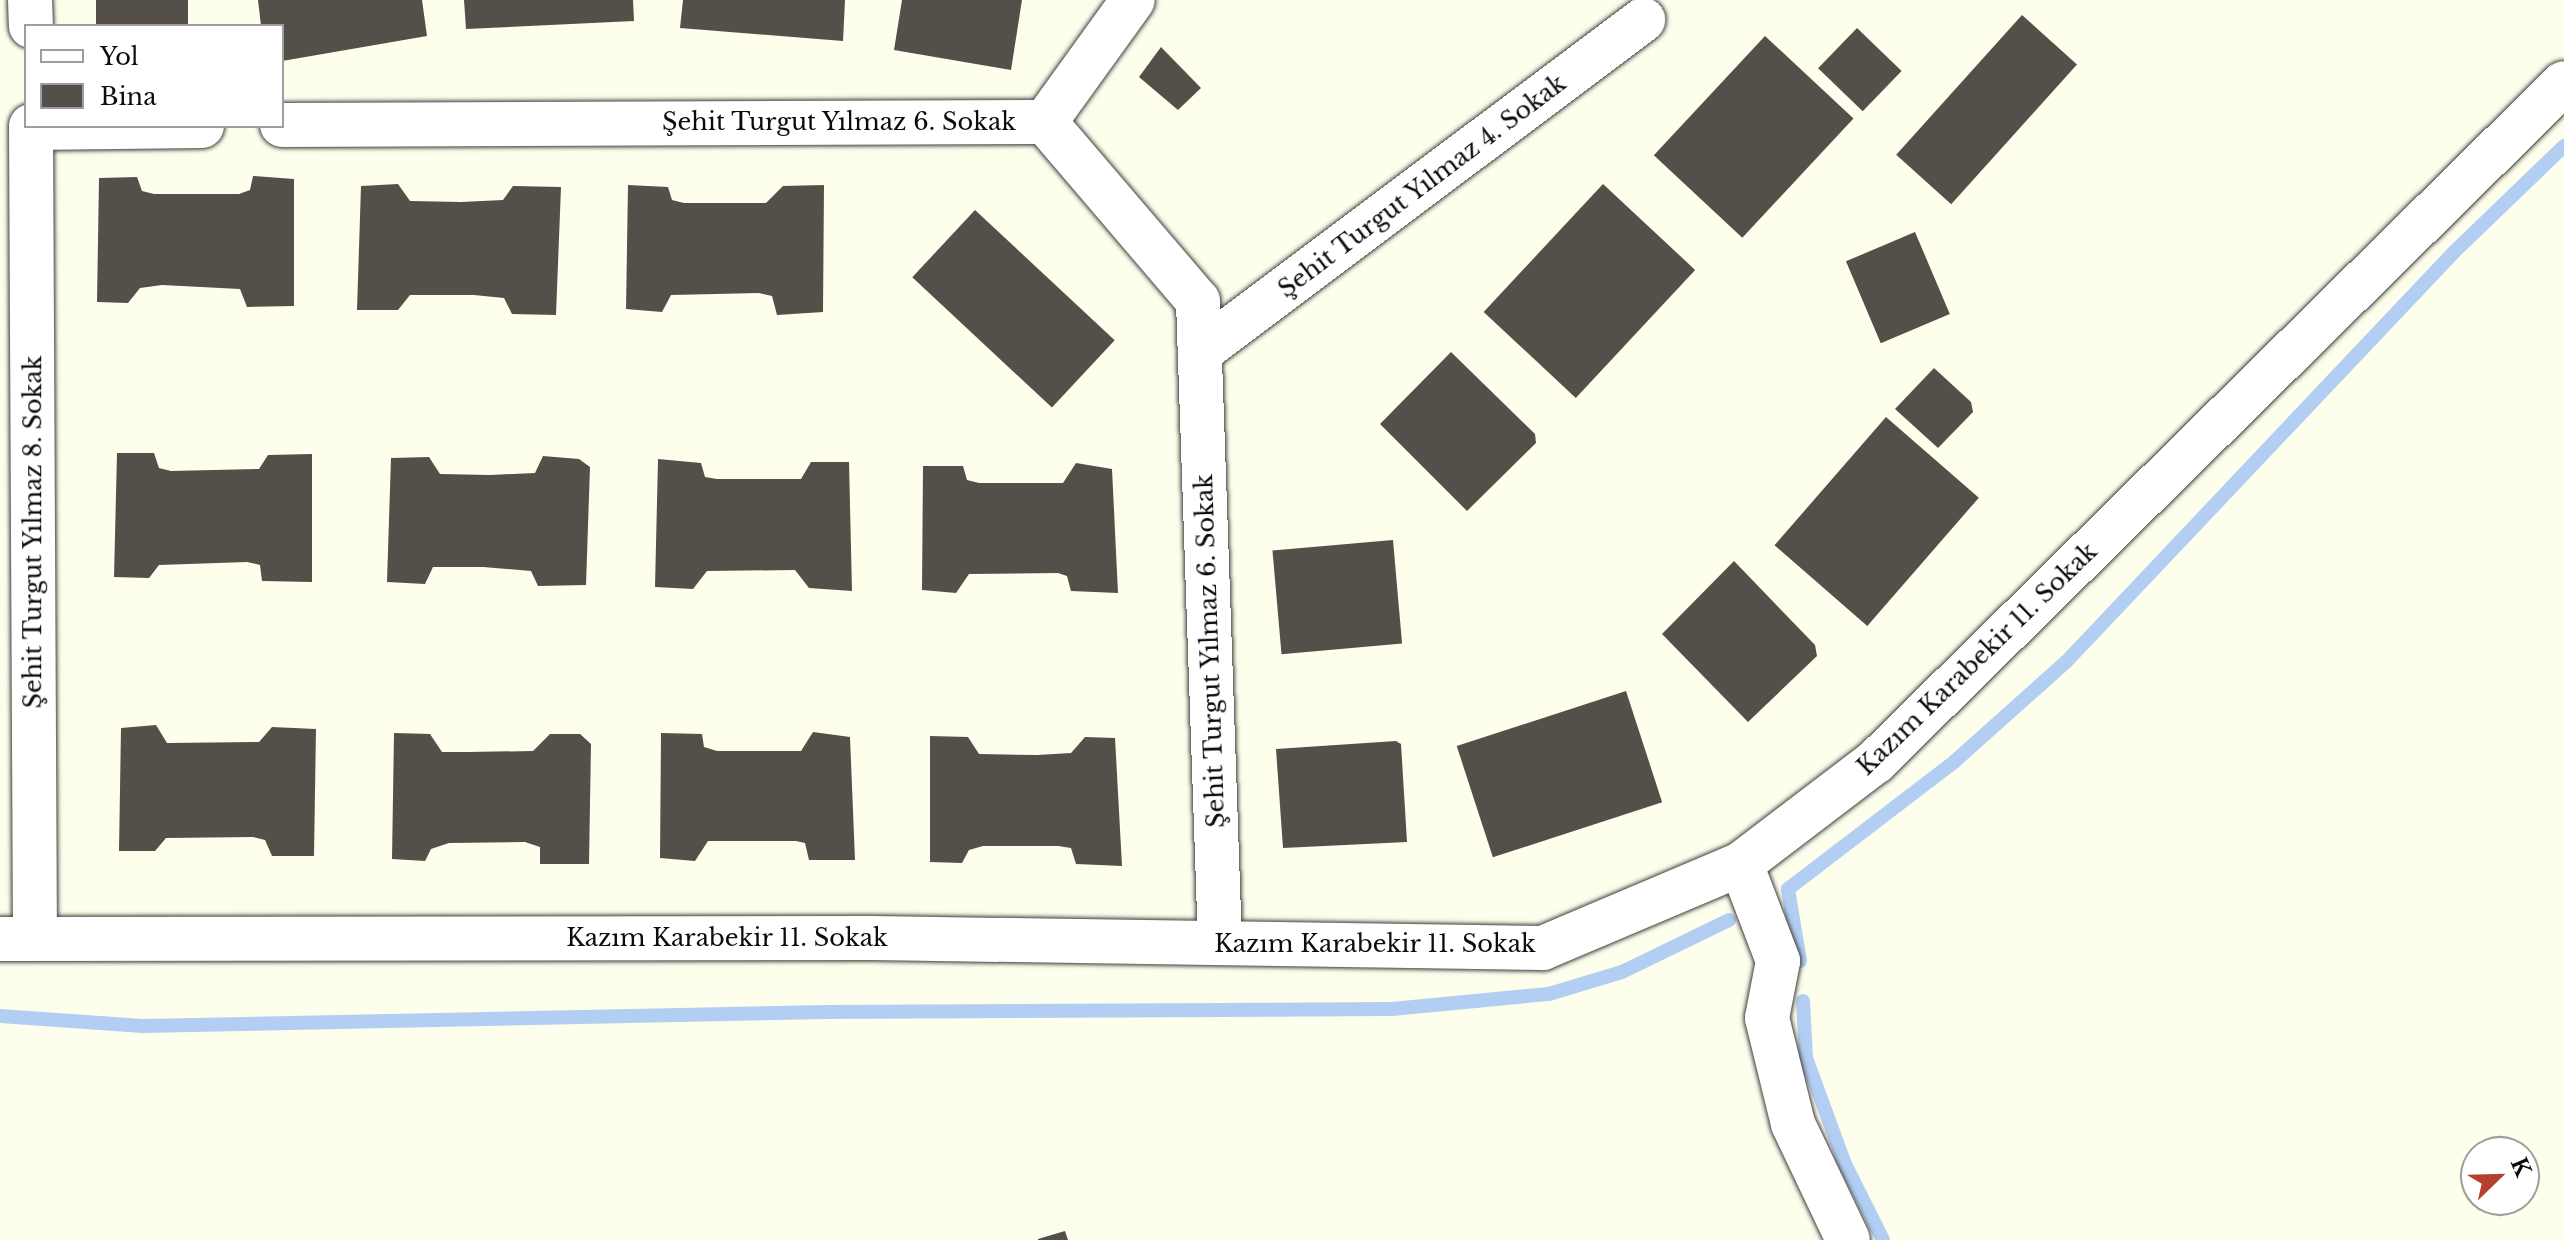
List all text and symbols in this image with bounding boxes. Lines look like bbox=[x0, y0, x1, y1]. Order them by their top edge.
legend bbox=[24, 24, 284, 128]
text: Yol bbox=[100, 42, 139, 71]
street label: Şehit Turgut Yılmaz 4. Sokak bbox=[1272, 68, 1572, 304]
text: Bina bbox=[100, 82, 156, 111]
street label: Şehit Turgut Yılmaz 6. Sokak bbox=[661, 108, 1017, 136]
street label: Şehit Turgut Yılmaz 8. Sokak bbox=[19, 355, 47, 709]
street label: Şehit Turgut Yılmaz 6. Sokak bbox=[1189, 473, 1231, 829]
street label: Kazım Karabekir 11. Sokak bbox=[1851, 537, 2103, 781]
street label: Kazım Karabekir 11. Sokak bbox=[566, 924, 888, 952]
street label: Kazım Karabekir 11. Sokak bbox=[1214, 930, 1536, 958]
north arrow bbox=[2460, 1136, 2540, 1216]
text: K bbox=[2505, 1154, 2537, 1181]

